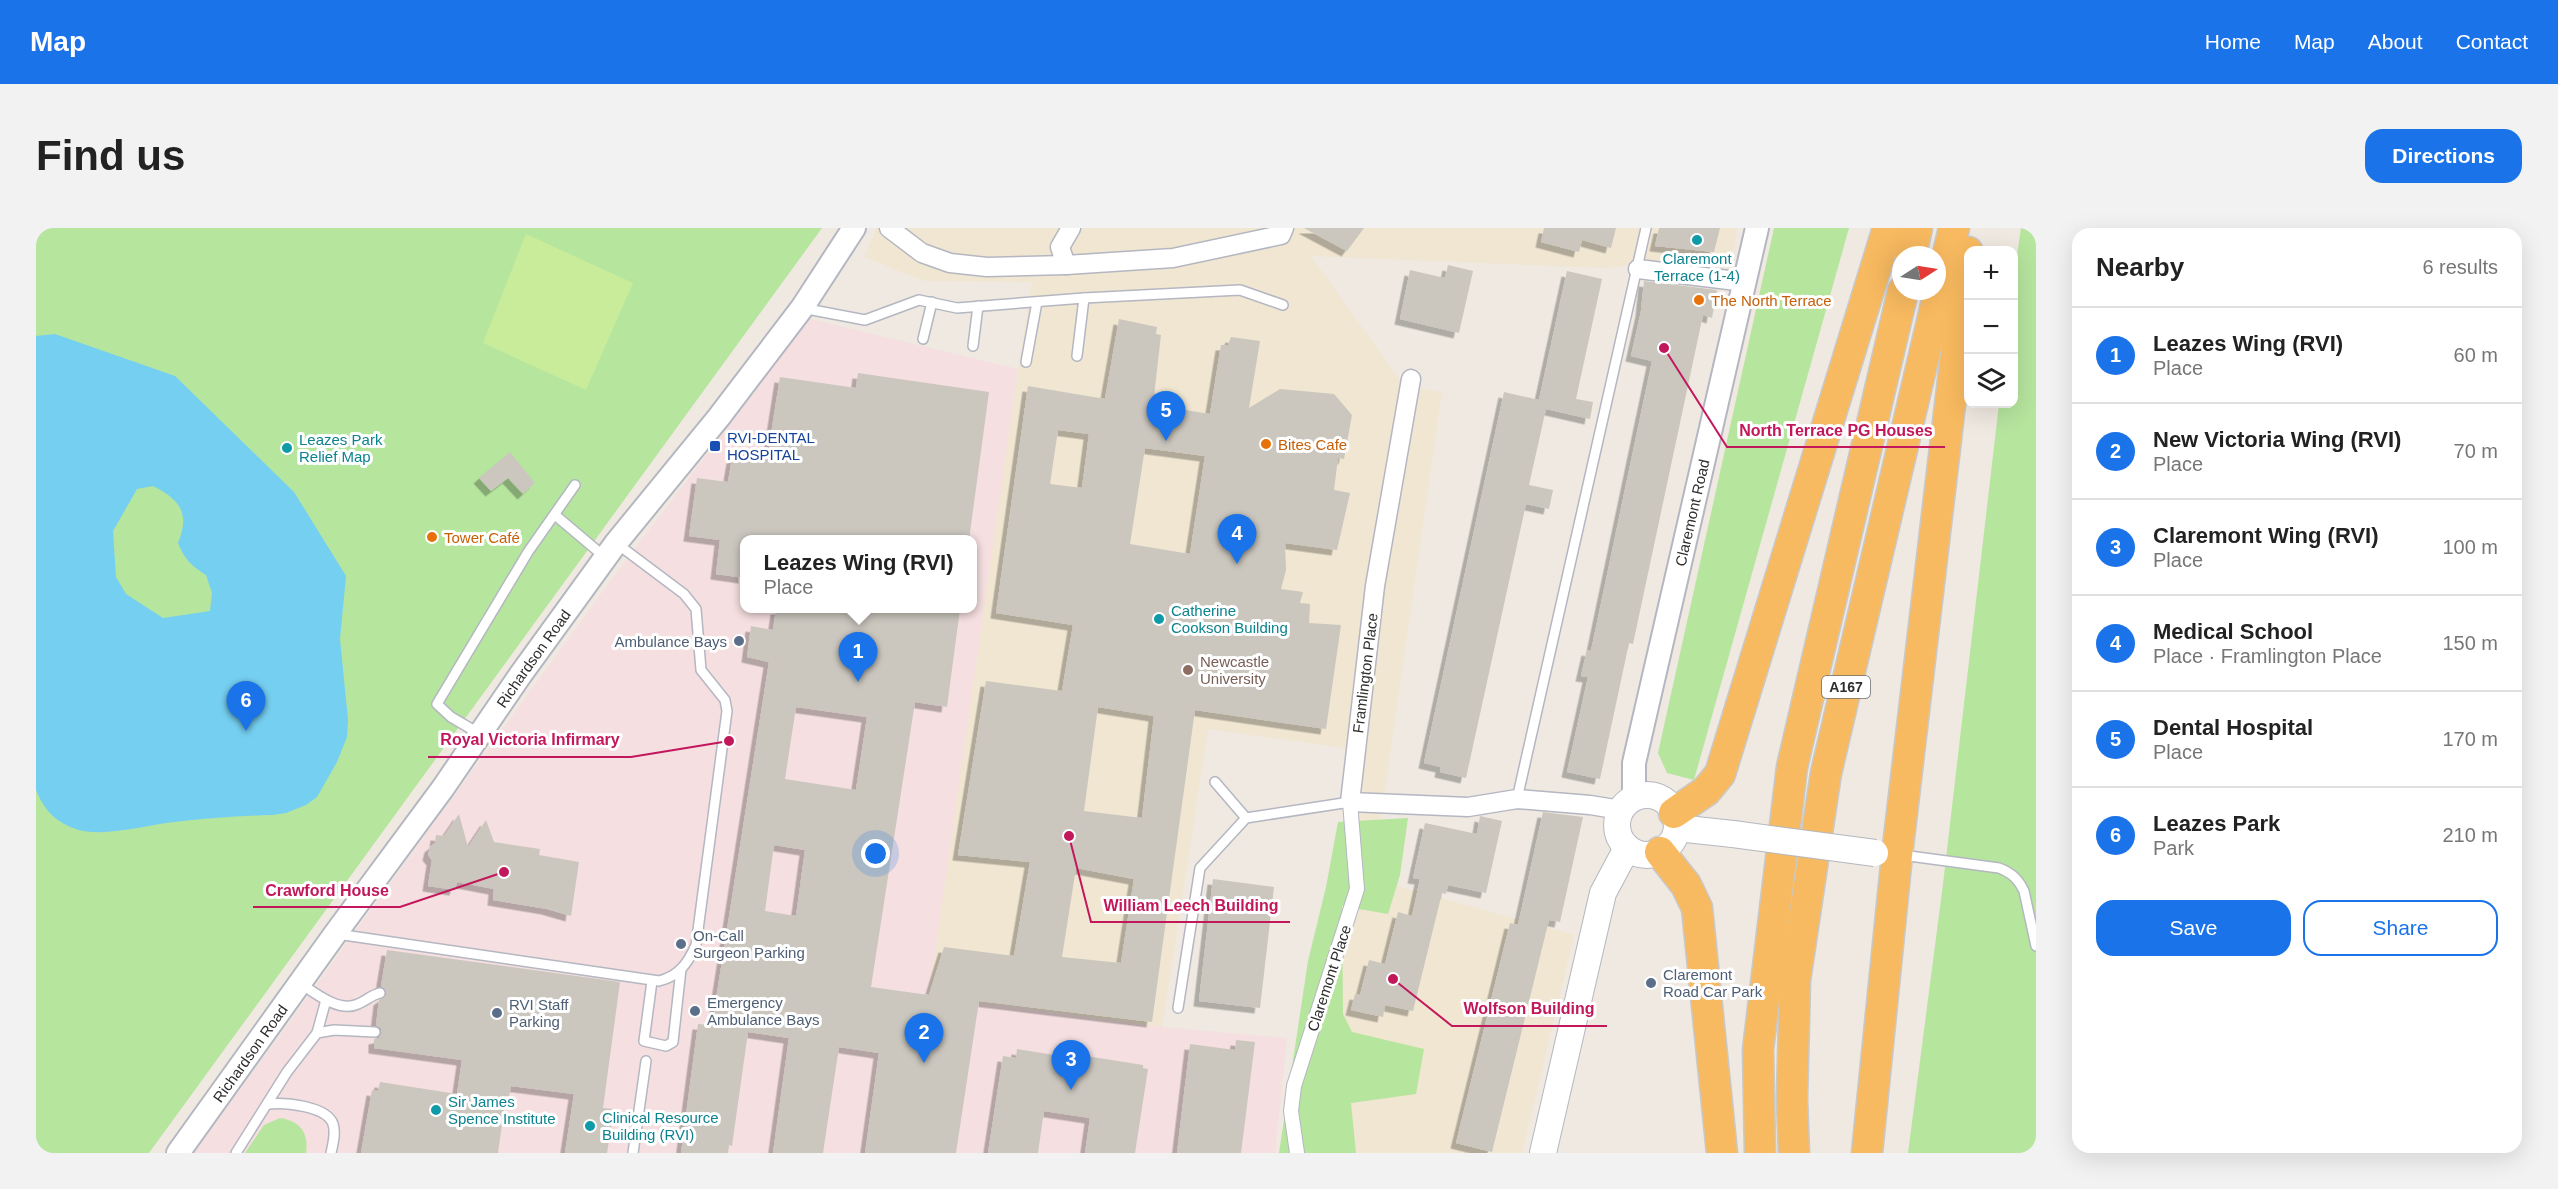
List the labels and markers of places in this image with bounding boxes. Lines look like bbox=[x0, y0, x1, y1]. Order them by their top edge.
marker: Claremont Terrace (1-4) bbox=[1690, 233, 1704, 247]
place label: Claremont Terrace (1-4) bbox=[1654, 250, 1740, 284]
place label: The North Terrace bbox=[1711, 292, 1832, 309]
marker: The North Terrace bbox=[1692, 293, 1706, 307]
pin: 5 bbox=[1146, 392, 1186, 441]
callout: North Terrace PG Houses bbox=[1727, 413, 1945, 447]
place label: RVI-DENTAL HOSPITAL bbox=[727, 429, 815, 463]
place label: Leazes Park Relief Map bbox=[299, 431, 383, 465]
place label: Bites Cafe bbox=[1278, 436, 1347, 453]
marker: Bites Cafe bbox=[1259, 437, 1273, 451]
marker: RVI-DENTAL HOSPITAL bbox=[708, 439, 722, 453]
marker: Leazes Park Relief Map bbox=[280, 441, 294, 455]
pin: 4 bbox=[1218, 514, 1256, 564]
place label: Tower Café bbox=[444, 529, 520, 546]
marker: Tower Café bbox=[425, 530, 439, 544]
place label: Catherine Cookson Building bbox=[1171, 602, 1288, 636]
marker: Catherine Cookson Building bbox=[1152, 612, 1166, 626]
pin: 1 bbox=[838, 632, 878, 682]
place label: Ambulance Bays bbox=[614, 633, 727, 650]
marker: Ambulance Bays bbox=[732, 634, 746, 648]
place label: Newcastle University bbox=[1200, 653, 1269, 687]
marker: Newcastle University bbox=[1181, 663, 1195, 677]
pin: 6 bbox=[226, 682, 266, 731]
callout: Royal Victoria Infirmary bbox=[428, 723, 631, 757]
callout: Crawford House bbox=[253, 873, 400, 907]
callout: William Leech Building bbox=[1091, 888, 1290, 922]
place label: On-Call Surgeon Parking bbox=[693, 927, 805, 961]
marker: On-Call Surgeon Parking bbox=[674, 937, 688, 951]
place label: Claremont Road Car Park bbox=[1663, 966, 1763, 1000]
marker: Claremont Road Car Park bbox=[1644, 976, 1658, 990]
callout: Wolfson Building bbox=[1452, 992, 1607, 1026]
place label: Emergency Ambulance Bays bbox=[707, 994, 820, 1028]
place label: RVI Staff Parking bbox=[509, 996, 569, 1030]
marker: Emergency Ambulance Bays bbox=[688, 1004, 702, 1018]
marker: RVI Staff Parking bbox=[490, 1006, 504, 1020]
pin: 2 bbox=[904, 1014, 944, 1063]
pin: 3 bbox=[1052, 1040, 1090, 1090]
place label: Sir James Spence Institute bbox=[448, 1093, 556, 1127]
marker: Sir James Spence Institute bbox=[429, 1103, 443, 1117]
place label: Clinical Resource Building (RVI) bbox=[602, 1109, 719, 1143]
marker: Clinical Resource Building (RVI) bbox=[583, 1119, 597, 1133]

